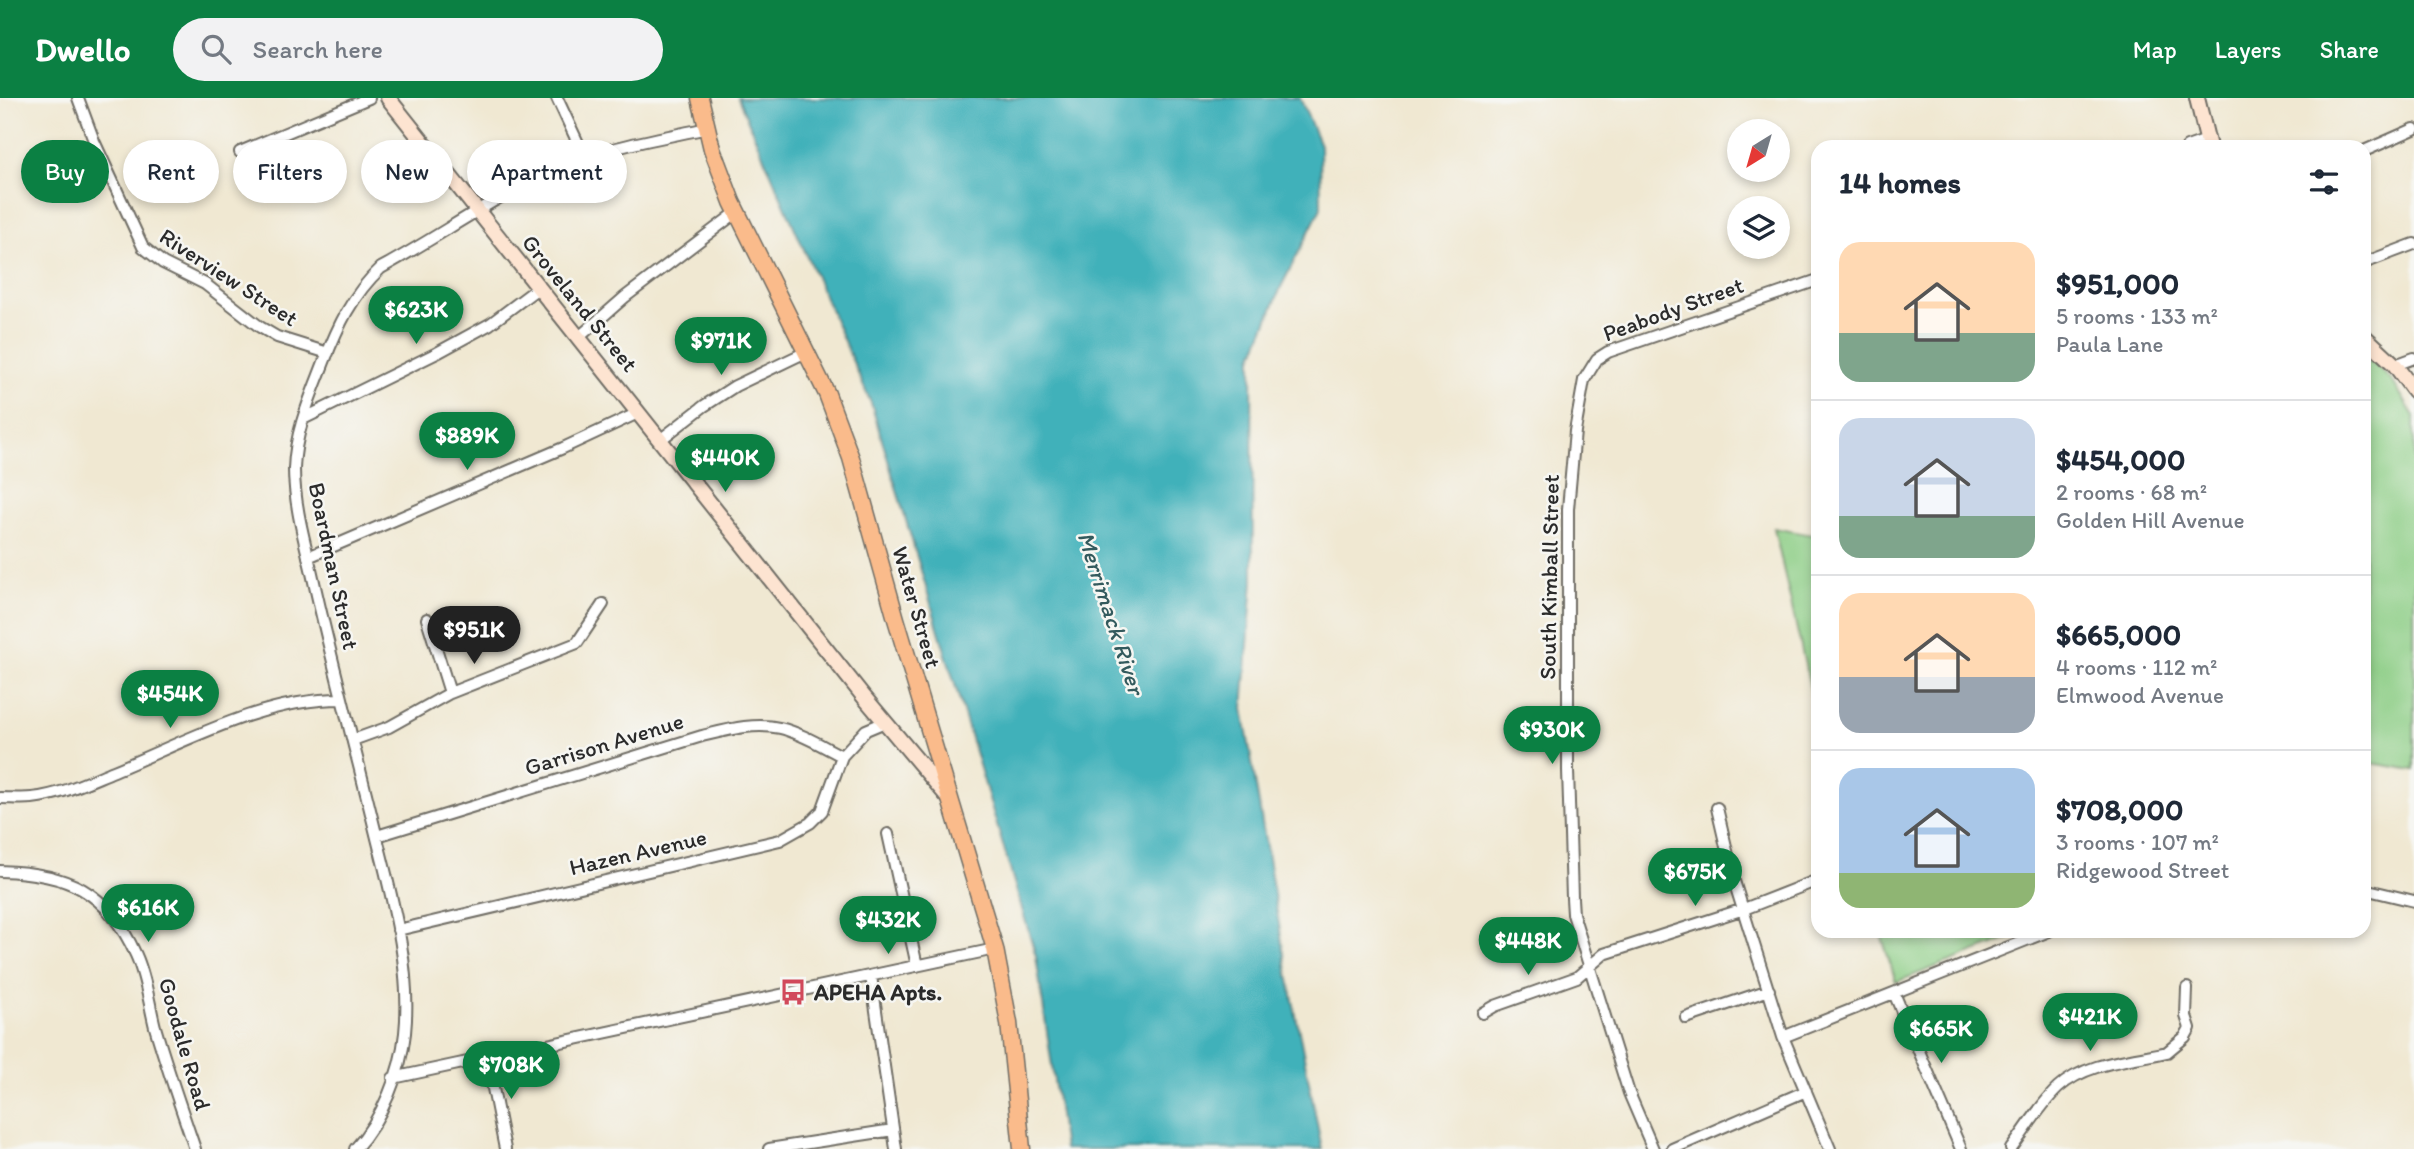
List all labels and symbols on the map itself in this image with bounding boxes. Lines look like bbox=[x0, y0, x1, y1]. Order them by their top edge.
north arrow bbox=[1727, 119, 1790, 182]
street label: Riverview Street bbox=[154, 222, 304, 332]
street label: Groveland Street bbox=[516, 229, 644, 378]
street label: Peabody Street bbox=[1599, 270, 1747, 347]
pin: $623K bbox=[367, 286, 465, 346]
pin: $971K bbox=[672, 317, 770, 377]
pin: $889K bbox=[418, 412, 516, 472]
pin: $440K bbox=[676, 434, 774, 494]
street label: South Kimball Street bbox=[1533, 474, 1565, 680]
street label: Boardman Street bbox=[303, 480, 365, 652]
water label: Merrimack River bbox=[1072, 528, 1152, 700]
street label: Water Street bbox=[886, 543, 948, 672]
pin: $951K bbox=[425, 606, 523, 666]
pin: $454K bbox=[121, 670, 219, 730]
pin: $930K bbox=[1503, 706, 1601, 766]
street label: Garrison Avenue bbox=[521, 707, 687, 781]
street label: Hazen Avenue bbox=[567, 823, 709, 881]
pin: $675K bbox=[1646, 848, 1744, 908]
pin: $616K bbox=[99, 884, 197, 944]
pin: $432K bbox=[839, 896, 937, 956]
pin: $448K bbox=[1479, 918, 1577, 977]
street label: Goodale Road bbox=[153, 974, 217, 1114]
bus stop icon: APEHA Apts. bbox=[778, 977, 808, 1007]
place label: APEHA Apts. bbox=[813, 978, 942, 1006]
pin: $421K bbox=[2041, 993, 2139, 1053]
pin: $665K bbox=[1892, 1006, 1990, 1065]
pin: $708K bbox=[462, 1042, 560, 1101]

